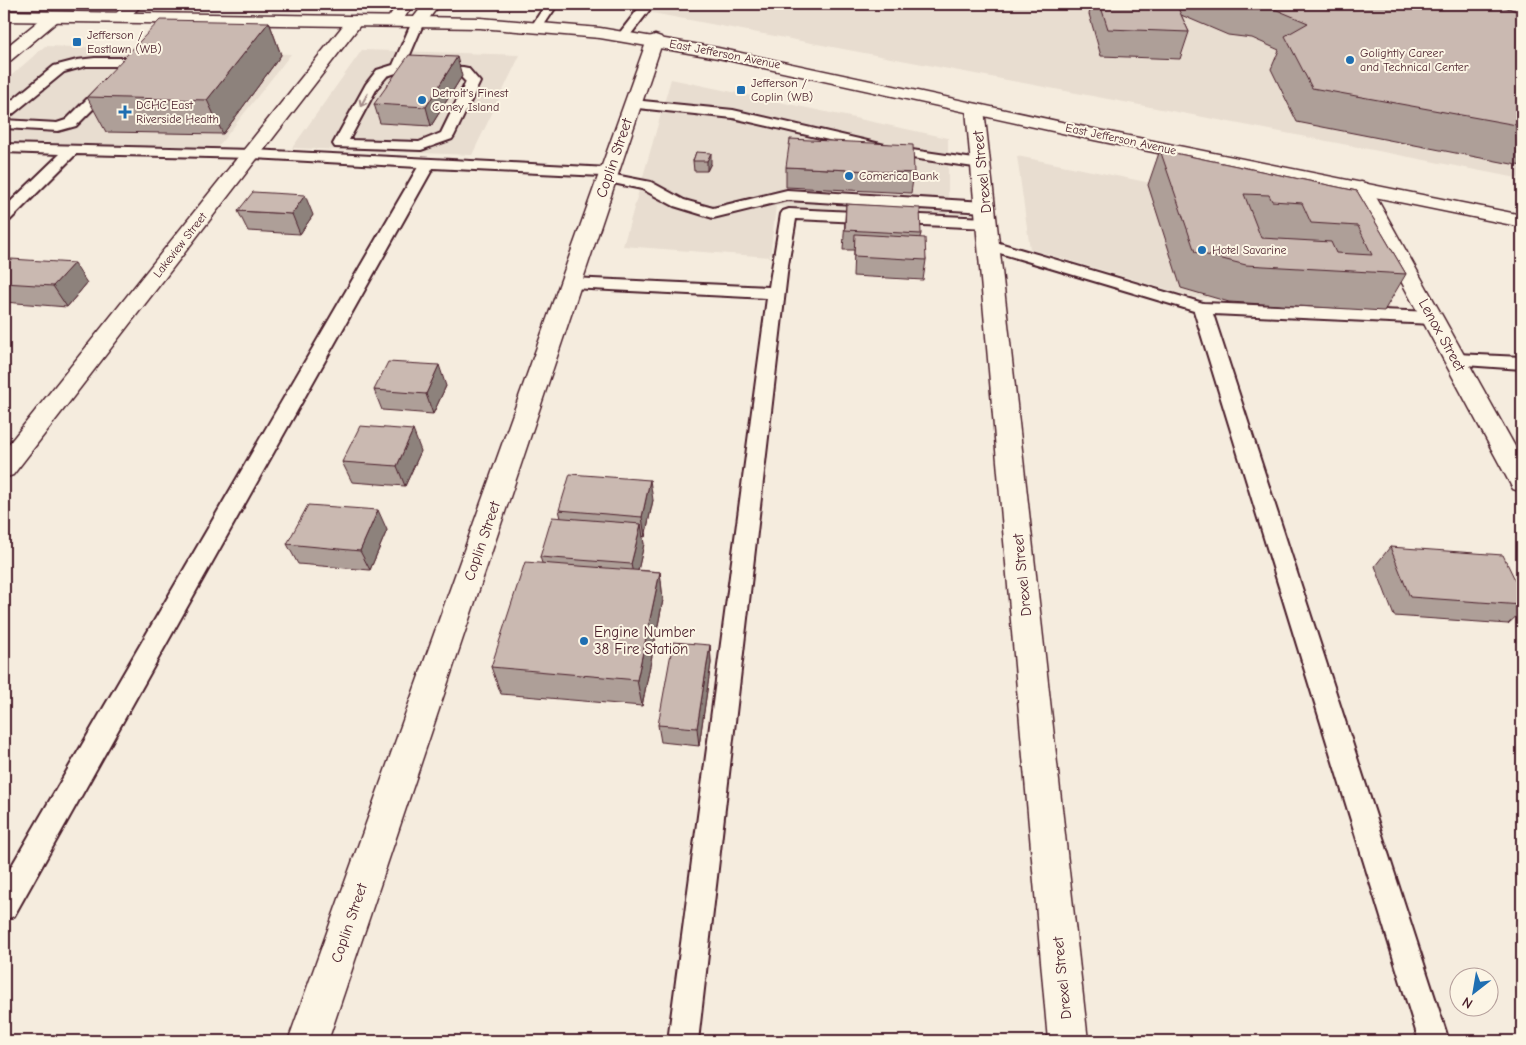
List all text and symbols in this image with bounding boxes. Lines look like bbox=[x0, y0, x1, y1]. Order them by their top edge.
place label: Jefferson / Eastlawn (WB) bbox=[87, 28, 162, 56]
marker: Jefferson / Eastlawn (WB) bbox=[71, 36, 83, 48]
street label: East Jefferson Avenue bbox=[668, 36, 782, 72]
place label: Golightly Career and Technical Center bbox=[1360, 46, 1469, 74]
marker: Golightly Career and Technical Center bbox=[1344, 54, 1356, 66]
place label: Jefferson / Coplin (WB) bbox=[751, 76, 813, 104]
marker: Jefferson / Coplin (WB) bbox=[735, 84, 747, 96]
place label: Detroit's Finest Coney Island bbox=[432, 86, 509, 114]
one-way arrow bbox=[359, 92, 369, 106]
marker: Detroit's Finest Coney Island bbox=[416, 94, 428, 106]
place label: DCHC East Riverside Health bbox=[136, 98, 219, 126]
marker: DCHC East Riverside Health bbox=[118, 105, 132, 119]
street label: Coplin Street bbox=[592, 115, 636, 200]
street label: East Jefferson Avenue bbox=[1064, 120, 1178, 158]
street label: Drexel Street bbox=[969, 129, 995, 214]
place label: Comerica Bank bbox=[859, 169, 938, 183]
marker: Comerica Bank bbox=[843, 170, 855, 182]
street label: Lakeview Street bbox=[150, 209, 210, 280]
place label: Hotel Savarine bbox=[1212, 243, 1287, 257]
marker: Hotel Savarine bbox=[1196, 244, 1208, 256]
street label: Lenox Street bbox=[1415, 296, 1470, 375]
street label: Coplin Street bbox=[460, 498, 504, 583]
street label: Drexel Street bbox=[1009, 532, 1035, 617]
place label: Engine Number 38 Fire Station bbox=[594, 623, 695, 658]
marker: Engine Number 38 Fire Station bbox=[578, 635, 590, 647]
street label: Coplin Street bbox=[327, 880, 371, 965]
street label: Drexel Street bbox=[1049, 935, 1075, 1020]
north arrow bbox=[1448, 968, 1498, 1018]
text: N bbox=[1459, 993, 1476, 1012]

